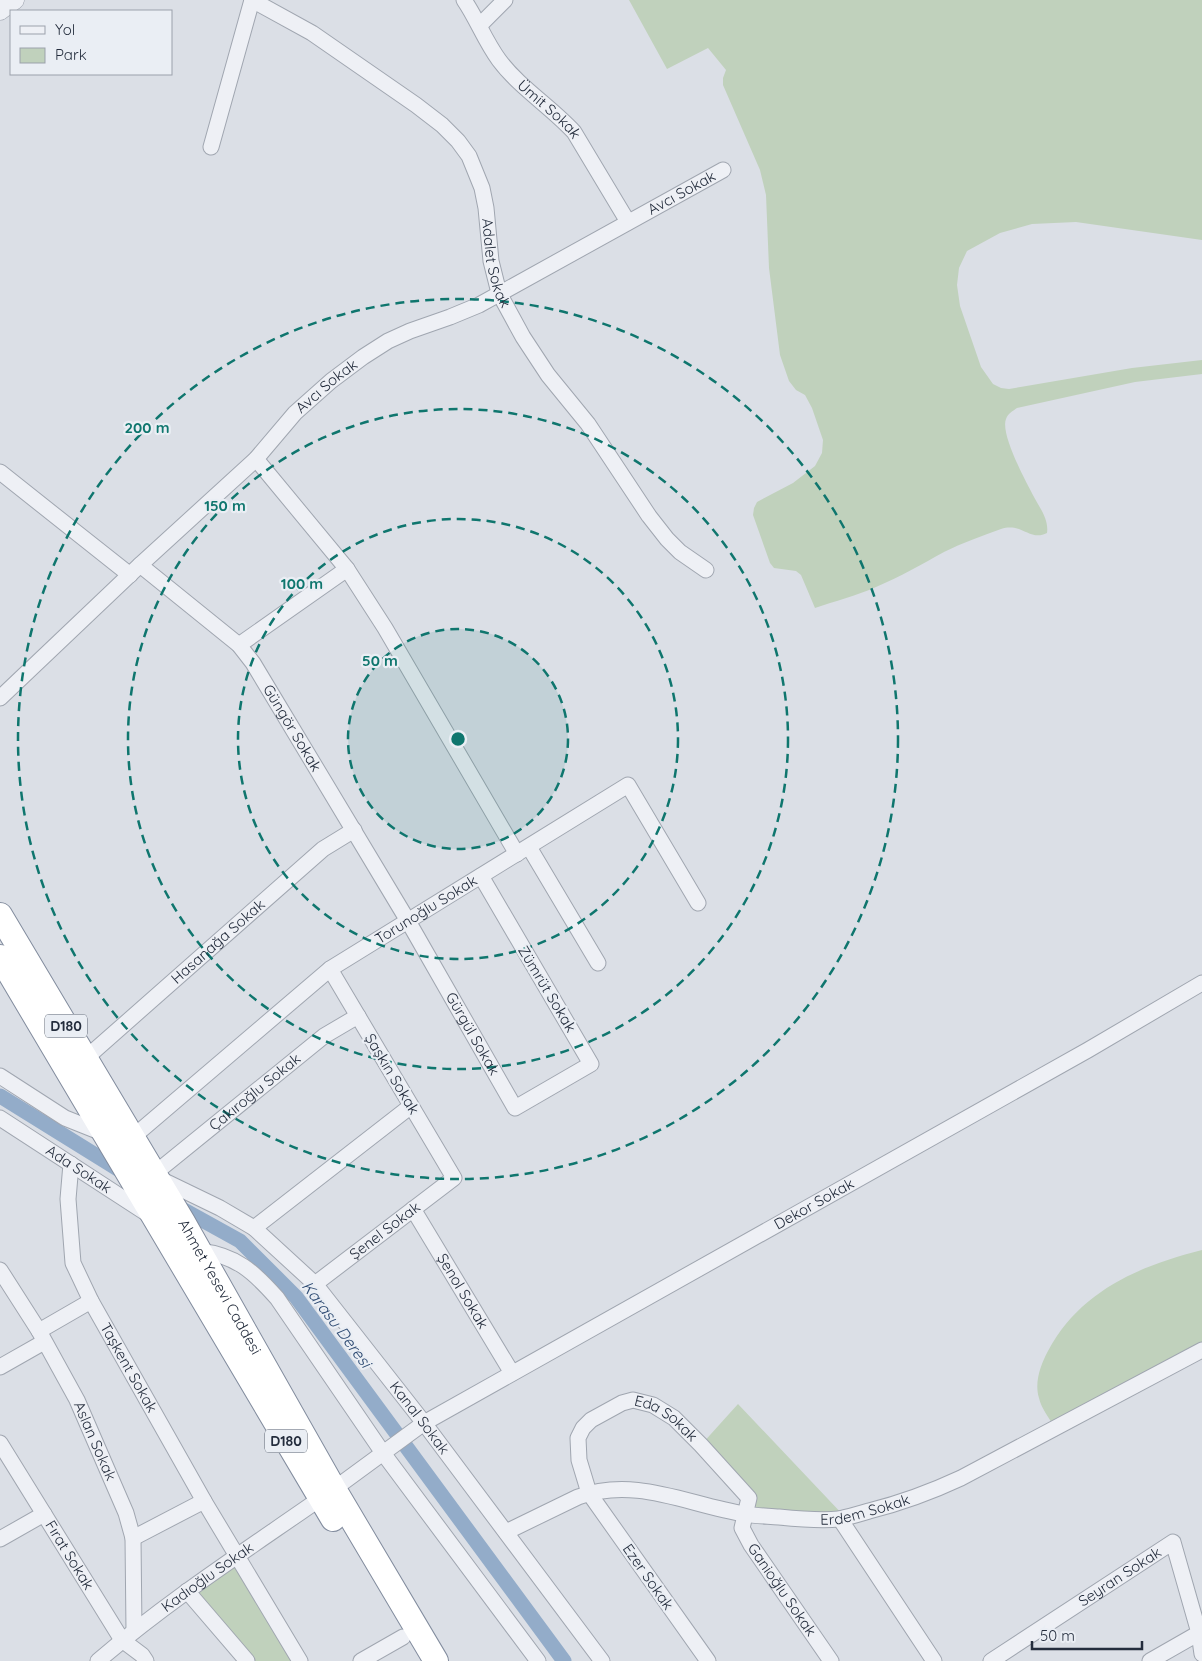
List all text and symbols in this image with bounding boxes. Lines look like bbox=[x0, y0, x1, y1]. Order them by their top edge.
legend bbox=[10, 10, 172, 75]
text: Yol bbox=[55, 20, 75, 39]
text: Park bbox=[55, 45, 87, 64]
street label: Ümit Sokak bbox=[514, 75, 586, 142]
street label: Avcı Sokak bbox=[644, 166, 719, 219]
street label: Adalet Sokak bbox=[478, 217, 515, 311]
street label: Avcı Sokak bbox=[291, 355, 361, 417]
text: 200 m bbox=[125, 418, 170, 437]
text: 150 m bbox=[204, 496, 246, 515]
text: 100 m bbox=[281, 574, 323, 593]
text: 50 m bbox=[362, 651, 398, 670]
street label: Güngör Sokak bbox=[259, 681, 326, 775]
centre of rings bbox=[449, 730, 467, 748]
street label: Torunoğlu Sokak bbox=[371, 870, 480, 948]
street label: Hasanağa Sokak bbox=[167, 895, 269, 988]
street label: Zümrüt Sokak bbox=[514, 942, 581, 1036]
street label: Gürgül Sokak bbox=[442, 989, 504, 1078]
road number: D180 bbox=[45, 1014, 87, 1038]
street label: Şaşkın Sokak bbox=[361, 1030, 424, 1118]
street label: Çakıroğlu Sokak bbox=[205, 1049, 304, 1135]
street label: Ada Sokak bbox=[43, 1141, 115, 1197]
street label: Dekor Sokak bbox=[771, 1173, 857, 1233]
street label: Şenel Sokak bbox=[345, 1197, 424, 1263]
street label: Ahmet Yesevi Caddesi bbox=[174, 1216, 266, 1358]
street label: Şenol Sokak bbox=[433, 1250, 493, 1332]
water label: Karasu Deresi bbox=[298, 1277, 377, 1373]
street label: Taşkent Sokak bbox=[96, 1319, 162, 1416]
street label: Kanal Sokak bbox=[386, 1377, 454, 1458]
street label: Eda Sokak bbox=[632, 1391, 702, 1445]
street label: Aslan Sokak bbox=[70, 1398, 121, 1484]
road number: D180 bbox=[265, 1430, 307, 1452]
street label: Erdem Sokak bbox=[820, 1490, 912, 1529]
street label: Fırat Sokak bbox=[41, 1517, 99, 1593]
street label: Kadıoğlu Sokak bbox=[157, 1538, 257, 1616]
street label: Ganioğlu Sokak bbox=[744, 1539, 821, 1640]
street label: Ezer Sokak bbox=[619, 1540, 678, 1613]
street label: Seyran Sokak bbox=[1074, 1542, 1165, 1610]
scale bar bbox=[1032, 1618, 1142, 1650]
text: 50 m bbox=[1040, 1626, 1075, 1645]

